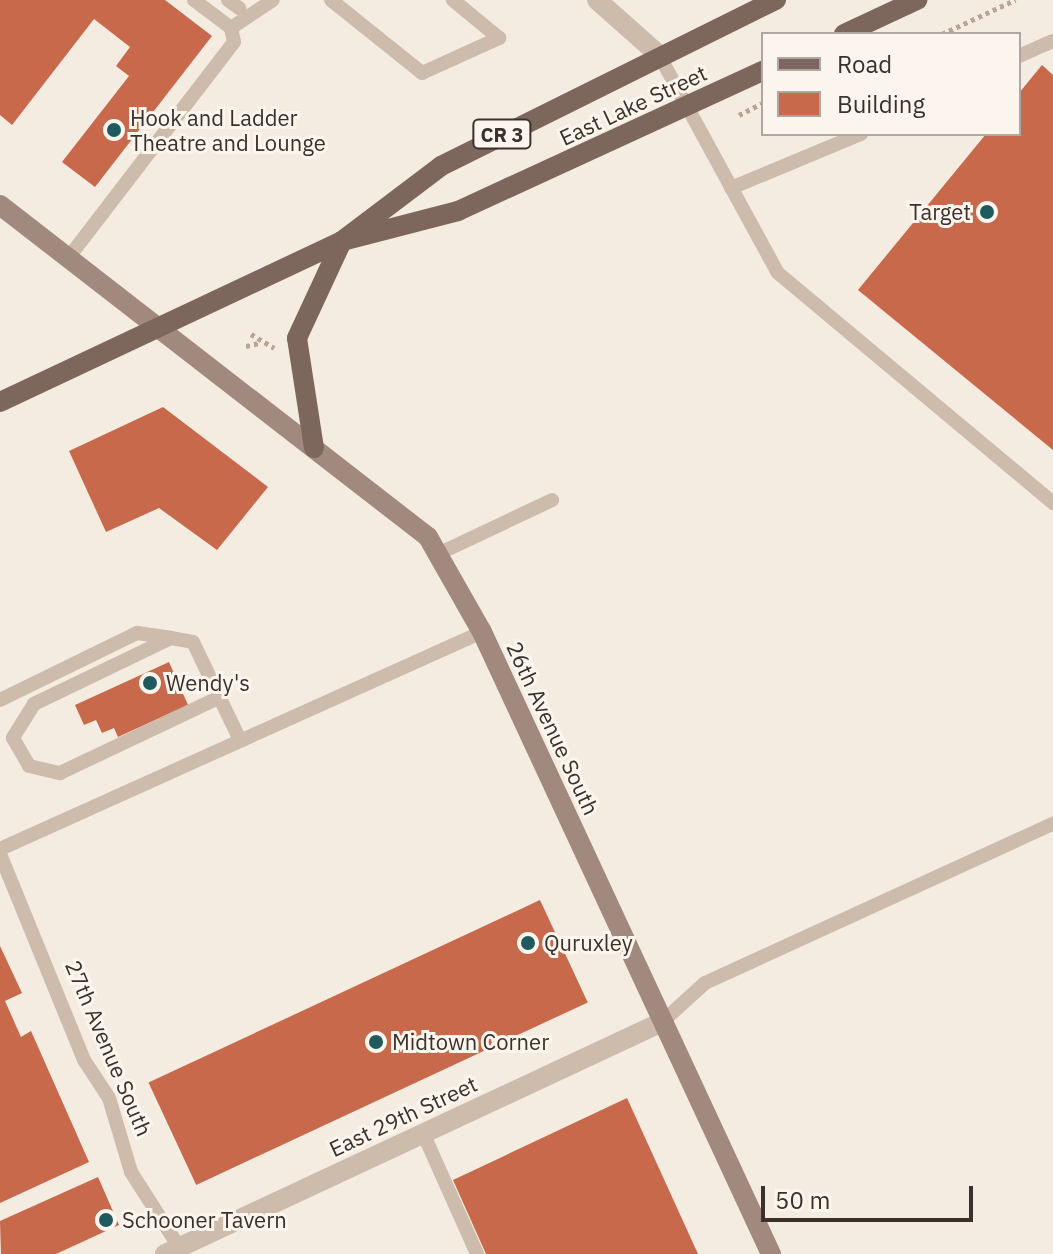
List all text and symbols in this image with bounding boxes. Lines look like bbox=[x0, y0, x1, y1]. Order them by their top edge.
legend bbox=[761, 32, 1021, 136]
text: Road bbox=[837, 48, 892, 80]
street label: East Lake Street bbox=[555, 59, 711, 151]
text: Building bbox=[837, 88, 925, 120]
place label: Hook and Ladder Theatre and Lounge bbox=[130, 104, 326, 156]
road number: CR 3 bbox=[472, 118, 532, 150]
marker: Hook and Ladder Theatre and Lounge bbox=[105, 121, 123, 139]
place label: Target bbox=[909, 199, 971, 225]
marker: Target bbox=[978, 203, 996, 221]
street label: 26th Avenue South bbox=[501, 637, 605, 819]
place label: Wendy's bbox=[166, 670, 250, 696]
marker: Wendy's bbox=[141, 674, 159, 692]
place label: Quruxley bbox=[544, 930, 633, 956]
marker: Quruxley bbox=[519, 934, 537, 952]
street label: 27th Avenue South bbox=[60, 956, 158, 1140]
place label: Midtown Corner bbox=[392, 1029, 549, 1055]
marker: Midtown Corner bbox=[367, 1033, 385, 1051]
street label: East 29th Street bbox=[325, 1070, 481, 1162]
scale bar bbox=[765, 1170, 977, 1220]
text: 50 m bbox=[775, 1184, 830, 1216]
place label: Schooner Tavern bbox=[122, 1207, 287, 1233]
marker: Schooner Tavern bbox=[97, 1211, 115, 1229]

